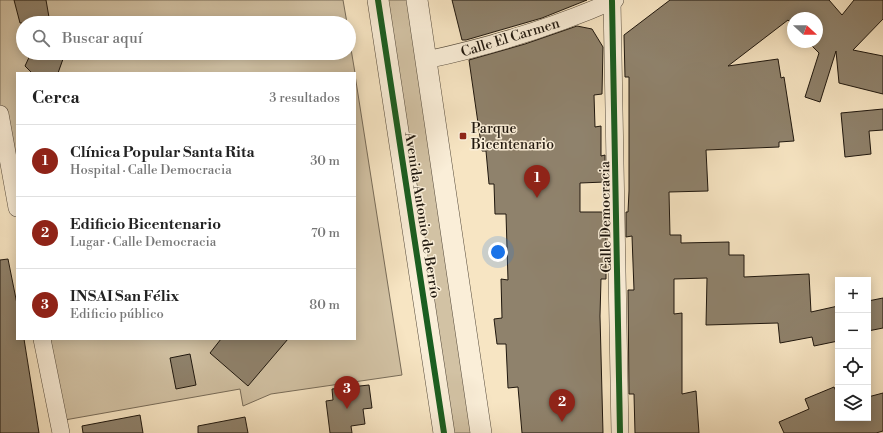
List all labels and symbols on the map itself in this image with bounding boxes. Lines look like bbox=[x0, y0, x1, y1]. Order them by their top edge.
north arrow bbox=[787, 12, 823, 48]
street label: Calle El Carmen bbox=[459, 14, 562, 62]
place label: Parque Bicentenario bbox=[470, 120, 554, 154]
street label: Avenida Antonio de Berrío bbox=[400, 130, 444, 300]
marker: Parque Bicentenario bbox=[458, 131, 468, 141]
street label: Calle Democracia bbox=[596, 160, 616, 273]
pin: 1 bbox=[524, 165, 550, 198]
your location bbox=[488, 242, 508, 262]
pin: 3 bbox=[334, 376, 360, 409]
pin: 2 bbox=[549, 389, 575, 422]

